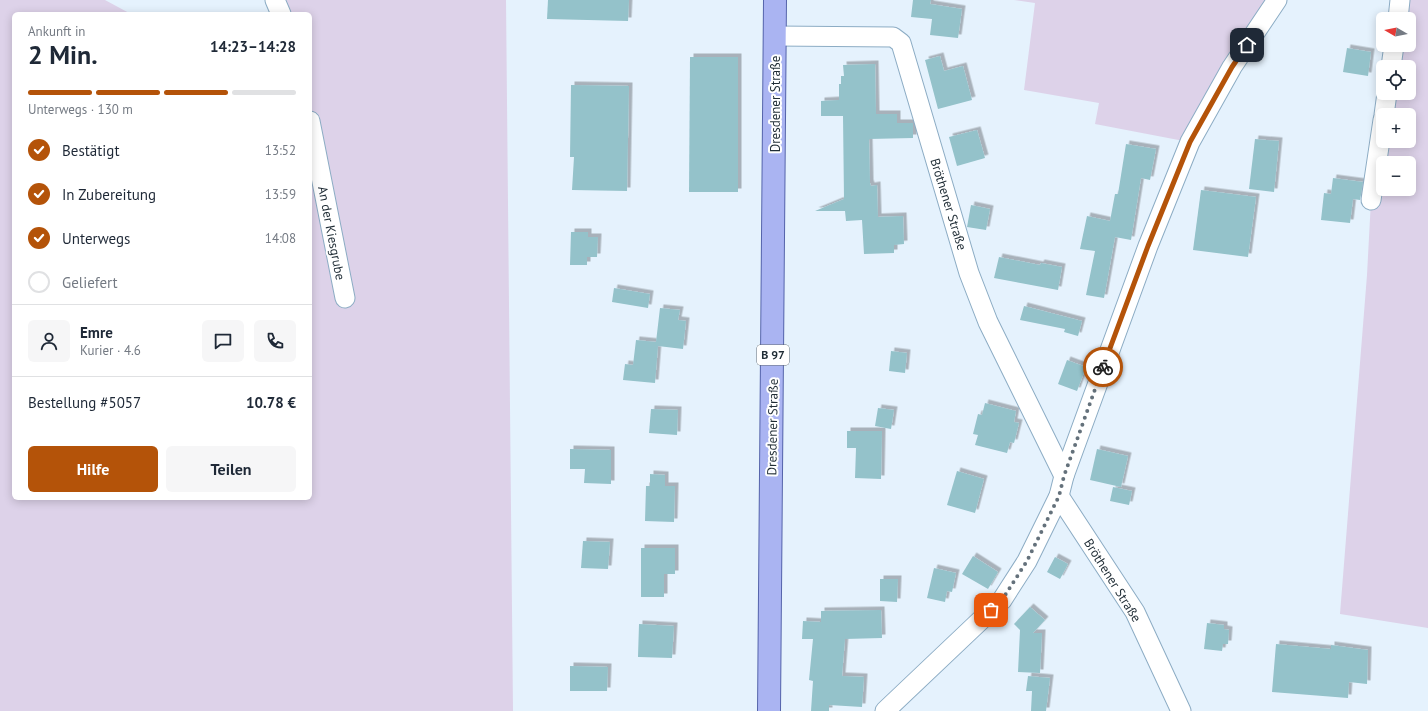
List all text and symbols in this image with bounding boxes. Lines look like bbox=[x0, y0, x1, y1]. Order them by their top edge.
north arrow bbox=[1376, 12, 1416, 52]
map controls bbox=[1376, 12, 1416, 196]
text: Ankunft in bbox=[28, 23, 85, 40]
pin bbox=[1230, 28, 1264, 62]
icon: home bbox=[1236, 34, 1258, 56]
text: 14:23–14:28 bbox=[210, 37, 296, 56]
text: 2 Min. bbox=[28, 38, 98, 71]
street label: Dresdener Straße bbox=[767, 56, 784, 152]
button: locate bbox=[1376, 60, 1416, 100]
text: Unterwegs · 130 m bbox=[28, 101, 133, 118]
button: + bbox=[1376, 108, 1416, 148]
icon: check bbox=[28, 139, 50, 161]
text: Bestätigt bbox=[62, 141, 119, 160]
text: 13:52 bbox=[265, 142, 296, 159]
street label: Bröthener Straße bbox=[926, 156, 971, 252]
button: − bbox=[1376, 156, 1416, 196]
icon: check bbox=[28, 183, 50, 205]
text: In Zubereitung bbox=[62, 185, 156, 204]
street label: An der Kiesgrube bbox=[314, 185, 349, 281]
text: 13:59 bbox=[265, 186, 296, 203]
icon: check bbox=[28, 227, 50, 249]
text: Unterwegs bbox=[62, 229, 130, 248]
text: 14:08 bbox=[265, 230, 296, 247]
text: Geliefert bbox=[62, 273, 118, 292]
button: person bbox=[28, 320, 70, 362]
button: chat bbox=[202, 320, 244, 362]
button: phone bbox=[254, 320, 296, 362]
text: Emre bbox=[80, 323, 113, 342]
text: Kurier · 4.6 bbox=[80, 342, 141, 359]
road number: B 97 bbox=[757, 345, 789, 365]
courier bbox=[1083, 347, 1123, 387]
icon: bike bbox=[1092, 356, 1114, 378]
street label: Dresdener Straße bbox=[763, 379, 782, 475]
text: Bestellung #5057 bbox=[28, 393, 141, 412]
text: 10.78 € bbox=[246, 393, 296, 412]
button: Hilfe bbox=[28, 446, 158, 492]
button: Teilen bbox=[166, 446, 296, 492]
street label: Bröthener Straße bbox=[1080, 535, 1145, 625]
pin bbox=[974, 593, 1008, 627]
icon: bag bbox=[980, 599, 1002, 621]

